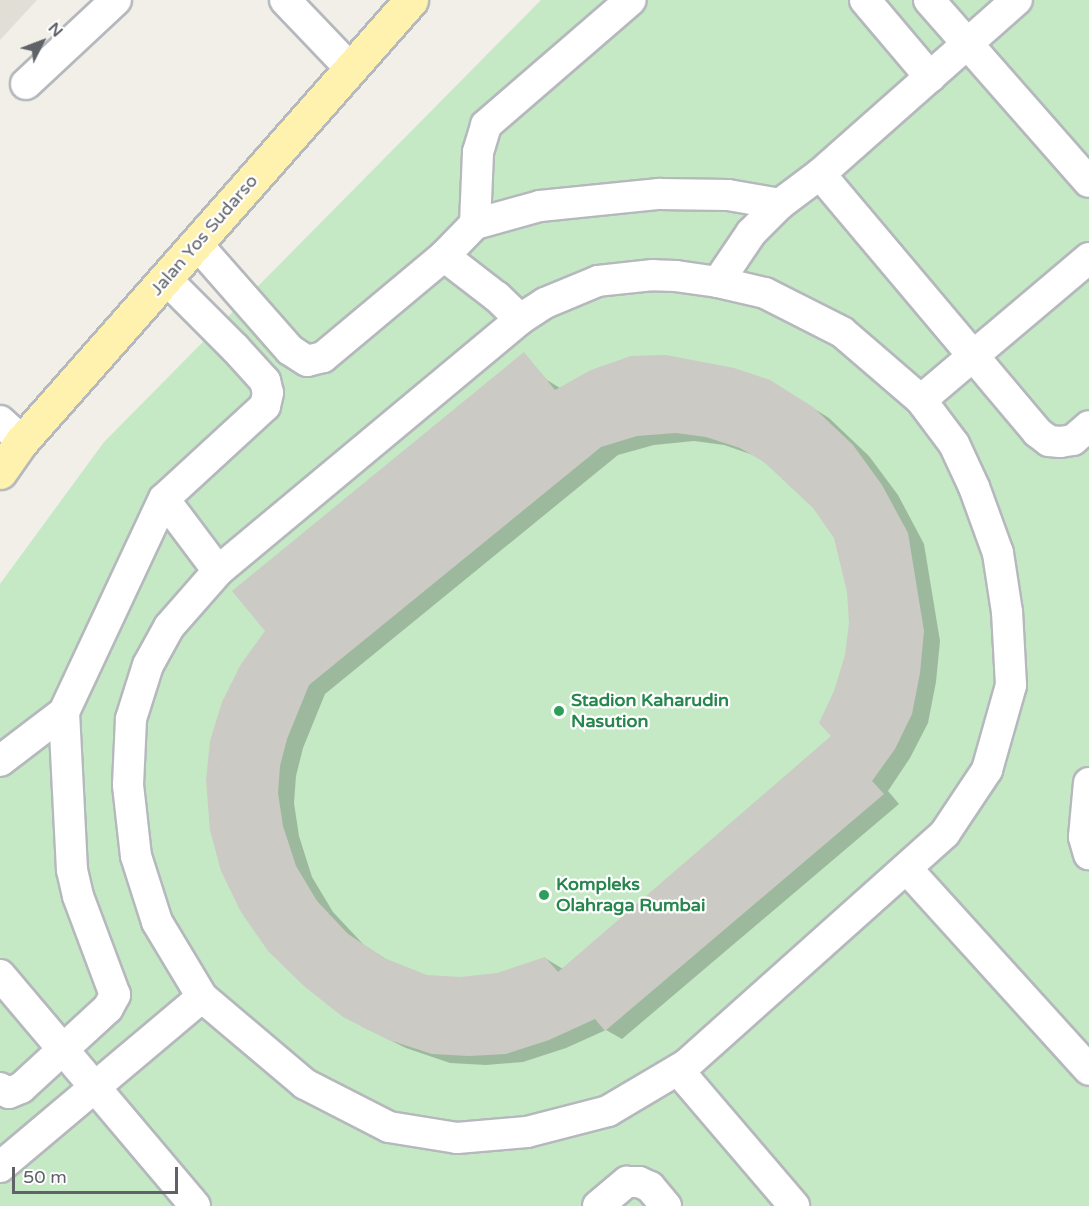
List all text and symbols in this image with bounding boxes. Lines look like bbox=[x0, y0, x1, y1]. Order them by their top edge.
north arrow bbox=[12, 12, 72, 72]
text: N bbox=[44, 18, 67, 41]
street label: Jalan Yos Sudarso bbox=[146, 170, 262, 300]
place label: Stadion Kaharudin Nasution bbox=[571, 690, 729, 732]
marker: Stadion Kaharudin Nasution bbox=[552, 704, 566, 718]
place label: Kompleks Olahraga Rumbai bbox=[556, 874, 705, 916]
marker: Kompleks Olahraga Rumbai bbox=[537, 888, 551, 902]
scale bar bbox=[15, 1155, 182, 1193]
text: 50 m bbox=[23, 1166, 67, 1188]

